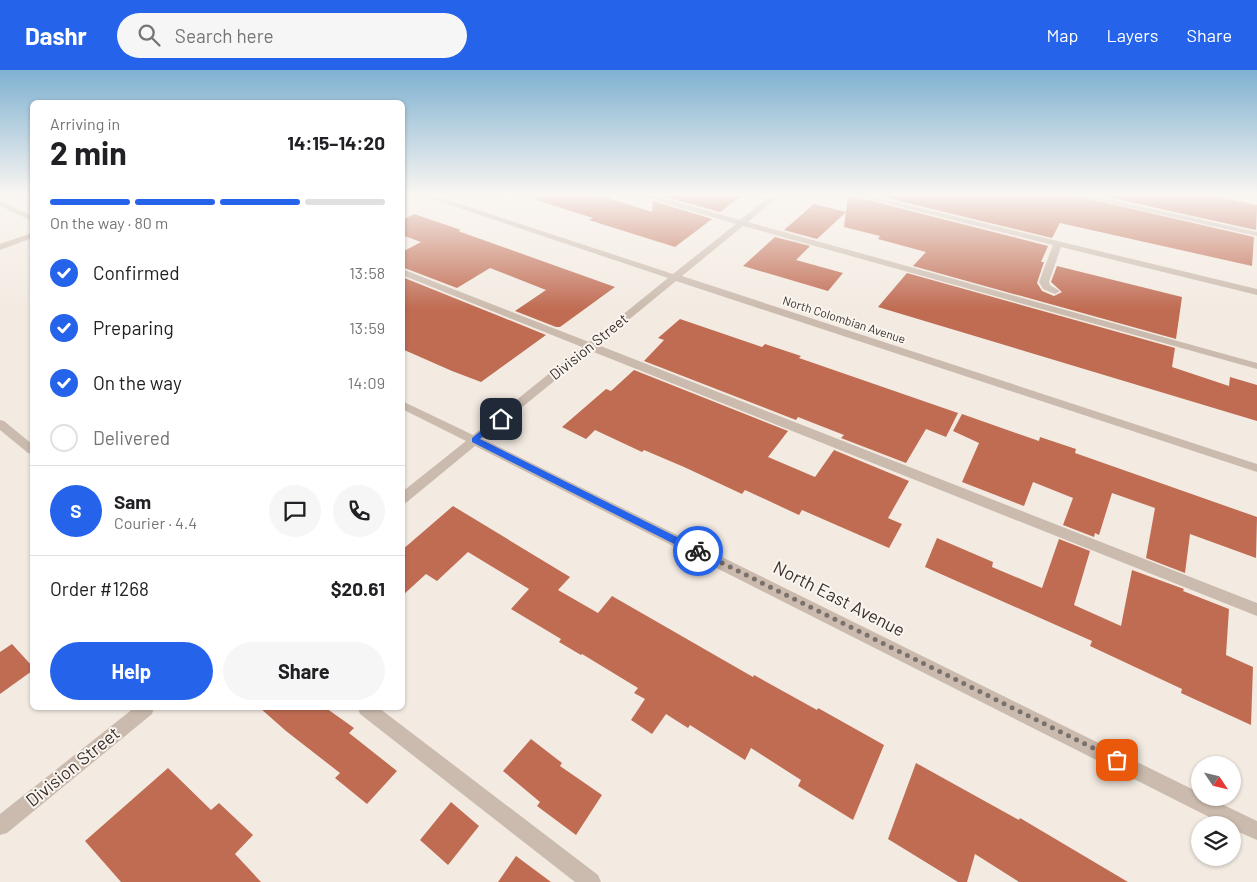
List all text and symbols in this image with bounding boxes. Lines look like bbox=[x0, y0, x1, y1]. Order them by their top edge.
search box bbox=[117, 13, 467, 58]
text: Dashr bbox=[25, 21, 87, 50]
icon: search bbox=[135, 21, 163, 49]
text: Search here bbox=[175, 24, 274, 47]
text: Map bbox=[1046, 24, 1078, 46]
text: Layers bbox=[1106, 24, 1159, 46]
text: Share bbox=[1187, 24, 1232, 46]
text: Arriving in bbox=[50, 114, 120, 133]
text: 14:15–14:20 bbox=[287, 131, 385, 154]
text: 2 min bbox=[50, 133, 127, 171]
text: On the way · 80 m bbox=[50, 213, 168, 232]
icon: check bbox=[50, 259, 78, 287]
text: Confirmed bbox=[93, 261, 180, 284]
text: 13:58 bbox=[349, 263, 385, 282]
street label: North Colombian Avenue bbox=[781, 293, 907, 346]
street label: Division Street bbox=[546, 309, 631, 383]
icon: check bbox=[50, 314, 78, 342]
text: Preparing bbox=[93, 316, 174, 339]
text: 13:59 bbox=[349, 318, 385, 337]
icon: check bbox=[50, 369, 78, 397]
text: On the way bbox=[93, 371, 182, 394]
text: 14:09 bbox=[348, 373, 385, 392]
pin bbox=[480, 398, 522, 440]
icon: home bbox=[487, 405, 515, 433]
text: Delivered bbox=[93, 426, 170, 449]
button: chat bbox=[269, 485, 321, 537]
button: phone bbox=[333, 485, 385, 537]
text: Sam bbox=[114, 490, 151, 513]
text: S bbox=[70, 499, 82, 522]
text: Courier · 4.4 bbox=[114, 513, 197, 532]
courier bbox=[673, 526, 723, 576]
icon: bike bbox=[684, 537, 712, 565]
street label: North East Avenue bbox=[770, 555, 909, 641]
text: Order #1268 bbox=[50, 577, 149, 600]
text: $20.61 bbox=[331, 577, 385, 600]
button: Help bbox=[50, 642, 213, 700]
button: Share bbox=[223, 642, 385, 700]
street label: Division Street bbox=[21, 722, 124, 811]
pin bbox=[1096, 739, 1138, 781]
icon: bag bbox=[1103, 746, 1131, 774]
north arrow bbox=[1191, 756, 1241, 806]
map controls bbox=[1191, 756, 1241, 866]
button: layers bbox=[1191, 816, 1241, 866]

